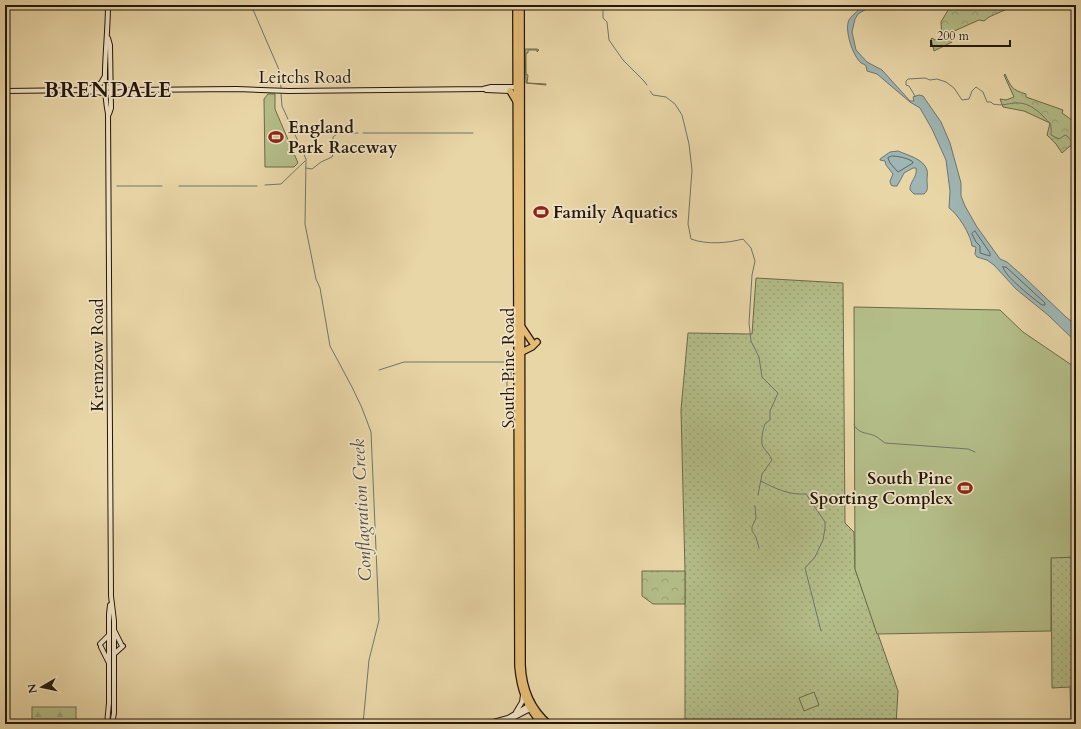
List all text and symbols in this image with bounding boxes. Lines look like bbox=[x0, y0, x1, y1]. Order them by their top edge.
scale bar bbox=[931, 22, 1010, 48]
text: 200 m bbox=[937, 28, 970, 44]
street label: Leitchs Road bbox=[259, 66, 351, 89]
district label: BRENDALE bbox=[44, 76, 172, 105]
place label: England Park Raceway bbox=[288, 116, 398, 159]
sports icon: England Park Raceway bbox=[267, 128, 285, 146]
place label: Family Aquatics bbox=[553, 201, 678, 224]
sports icon: Family Aquatics bbox=[532, 203, 550, 221]
street label: Kremzow Road bbox=[86, 298, 109, 412]
street label: South Pine Road bbox=[497, 308, 520, 428]
water label: Conflagration Creek bbox=[346, 438, 378, 582]
place label: South Pine Sporting Complex bbox=[810, 467, 954, 510]
sports icon: South Pine Sporting Complex bbox=[956, 479, 974, 497]
north arrow bbox=[22, 667, 62, 707]
text: N bbox=[24, 682, 41, 694]

